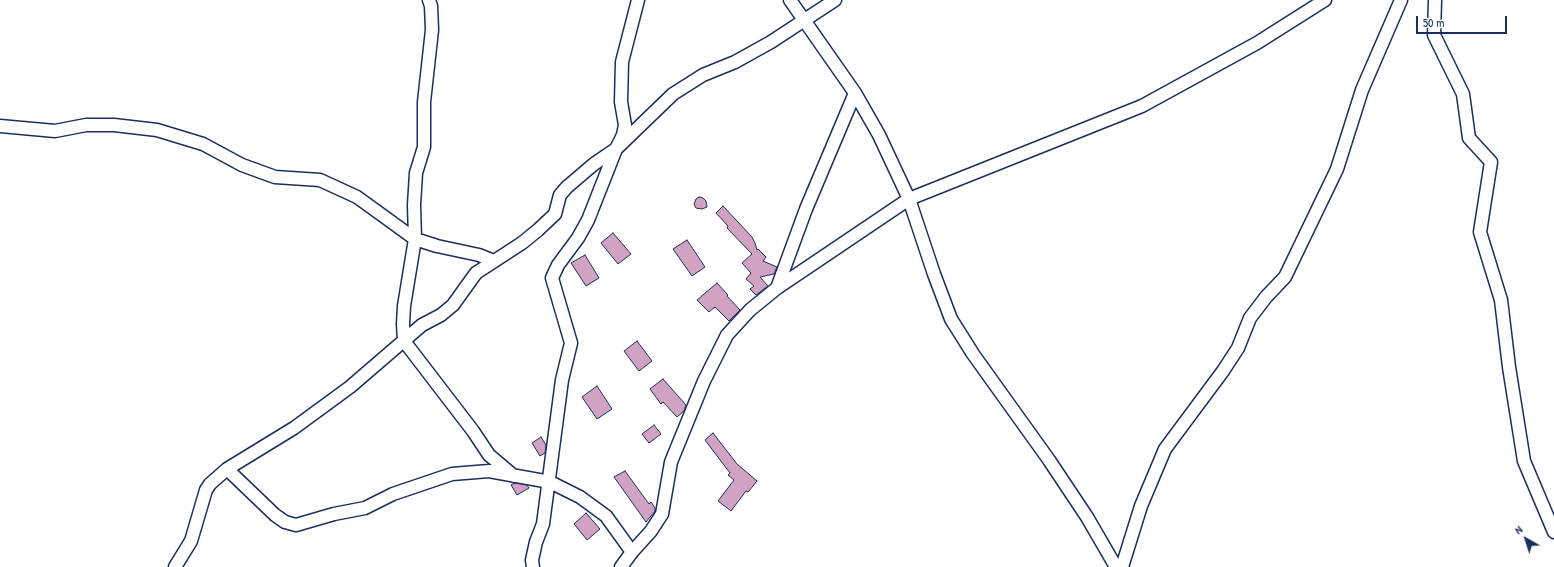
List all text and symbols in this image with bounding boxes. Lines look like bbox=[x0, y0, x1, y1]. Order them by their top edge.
scale bar bbox=[1418, 8, 1509, 34]
text: 50 m bbox=[1423, 14, 1444, 31]
north arrow bbox=[1506, 519, 1546, 559]
text: N bbox=[1512, 522, 1525, 537]

